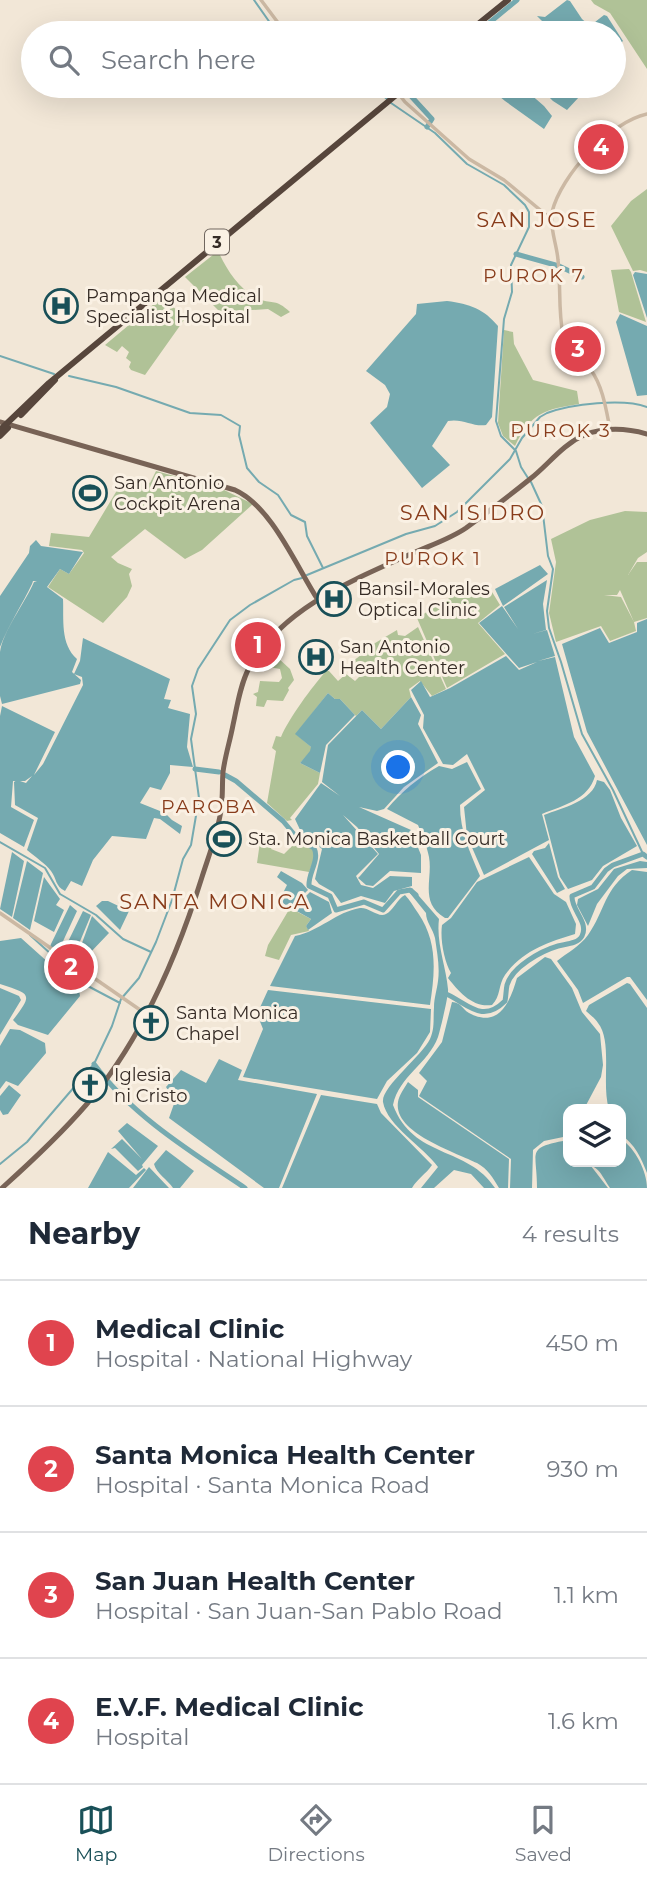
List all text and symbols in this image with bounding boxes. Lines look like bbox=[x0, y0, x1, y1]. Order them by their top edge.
search box bbox=[21, 21, 626, 98]
icon: search bbox=[45, 41, 83, 79]
text: Search here bbox=[101, 44, 256, 76]
pin: 4 bbox=[578, 121, 624, 173]
district label: SAN JOSE bbox=[476, 207, 598, 232]
road number: 3 bbox=[205, 230, 229, 254]
district label: PUROK 7 bbox=[483, 264, 585, 287]
place label: Pampanga Medical Specialist Hospital bbox=[86, 285, 262, 328]
hospital icon: Pampanga Medical Specialist Hospital bbox=[42, 287, 80, 325]
pin: 3 bbox=[555, 323, 601, 375]
district label: PUROK 3 bbox=[510, 419, 612, 442]
place label: San Antonio Cockpit Arena bbox=[114, 472, 241, 515]
sports icon: San Antonio Cockpit Arena bbox=[71, 474, 109, 512]
district label: SAN ISIDRO bbox=[400, 500, 546, 525]
district label: PUROK 1 bbox=[384, 547, 482, 570]
place label: Bansil-Morales Optical Clinic bbox=[358, 578, 490, 621]
hospital icon: Bansil-Morales Optical Clinic bbox=[315, 580, 353, 618]
pin: 1 bbox=[235, 619, 281, 671]
place label: San Antonio Health Center bbox=[340, 636, 465, 679]
hospital icon: San Antonio Health Center bbox=[297, 638, 335, 676]
your location bbox=[381, 750, 415, 784]
district label: PAROBA bbox=[161, 795, 257, 818]
sports icon: Sta. Monica Basketball Court bbox=[205, 820, 243, 858]
place label: Sta. Monica Basketball Court bbox=[248, 828, 505, 850]
district label: SANTA MONICA bbox=[119, 889, 311, 914]
pin: 2 bbox=[48, 941, 94, 993]
place label: Santa Monica Chapel bbox=[176, 1002, 298, 1045]
church icon: Santa Monica Chapel bbox=[132, 1004, 170, 1042]
place label: Iglesia ni Cristo bbox=[114, 1064, 187, 1107]
church icon: Iglesia ni Cristo bbox=[71, 1066, 109, 1104]
map controls bbox=[563, 1104, 626, 1167]
button: layers bbox=[563, 1104, 626, 1167]
text: Nearby bbox=[28, 1215, 140, 1252]
text: 4 results bbox=[522, 1220, 619, 1248]
text: Medical Clinic bbox=[95, 1313, 284, 1345]
text: 1 bbox=[46, 1329, 56, 1357]
text: 450 m bbox=[545, 1329, 619, 1357]
text: Hospital · National Highway bbox=[95, 1345, 412, 1373]
text: Santa Monica Health Center bbox=[95, 1439, 475, 1471]
text: 2 bbox=[44, 1455, 58, 1483]
text: 930 m bbox=[547, 1455, 619, 1483]
text: Hospital · Santa Monica Road bbox=[95, 1471, 430, 1499]
text: San Juan Health Center bbox=[95, 1565, 415, 1597]
text: 3 bbox=[44, 1581, 58, 1609]
text: 1.1 km bbox=[554, 1581, 619, 1609]
text: Hospital · San Juan-San Pablo Road bbox=[95, 1597, 503, 1625]
text: E.V.F. Medical Clinic bbox=[95, 1691, 364, 1723]
text: 4 bbox=[43, 1707, 59, 1735]
text: 1.6 km bbox=[548, 1707, 619, 1735]
text: Hospital bbox=[95, 1723, 190, 1751]
tab: Map bbox=[75, 1801, 117, 1866]
tab: Directions bbox=[267, 1801, 365, 1866]
tab: Saved bbox=[515, 1801, 572, 1866]

